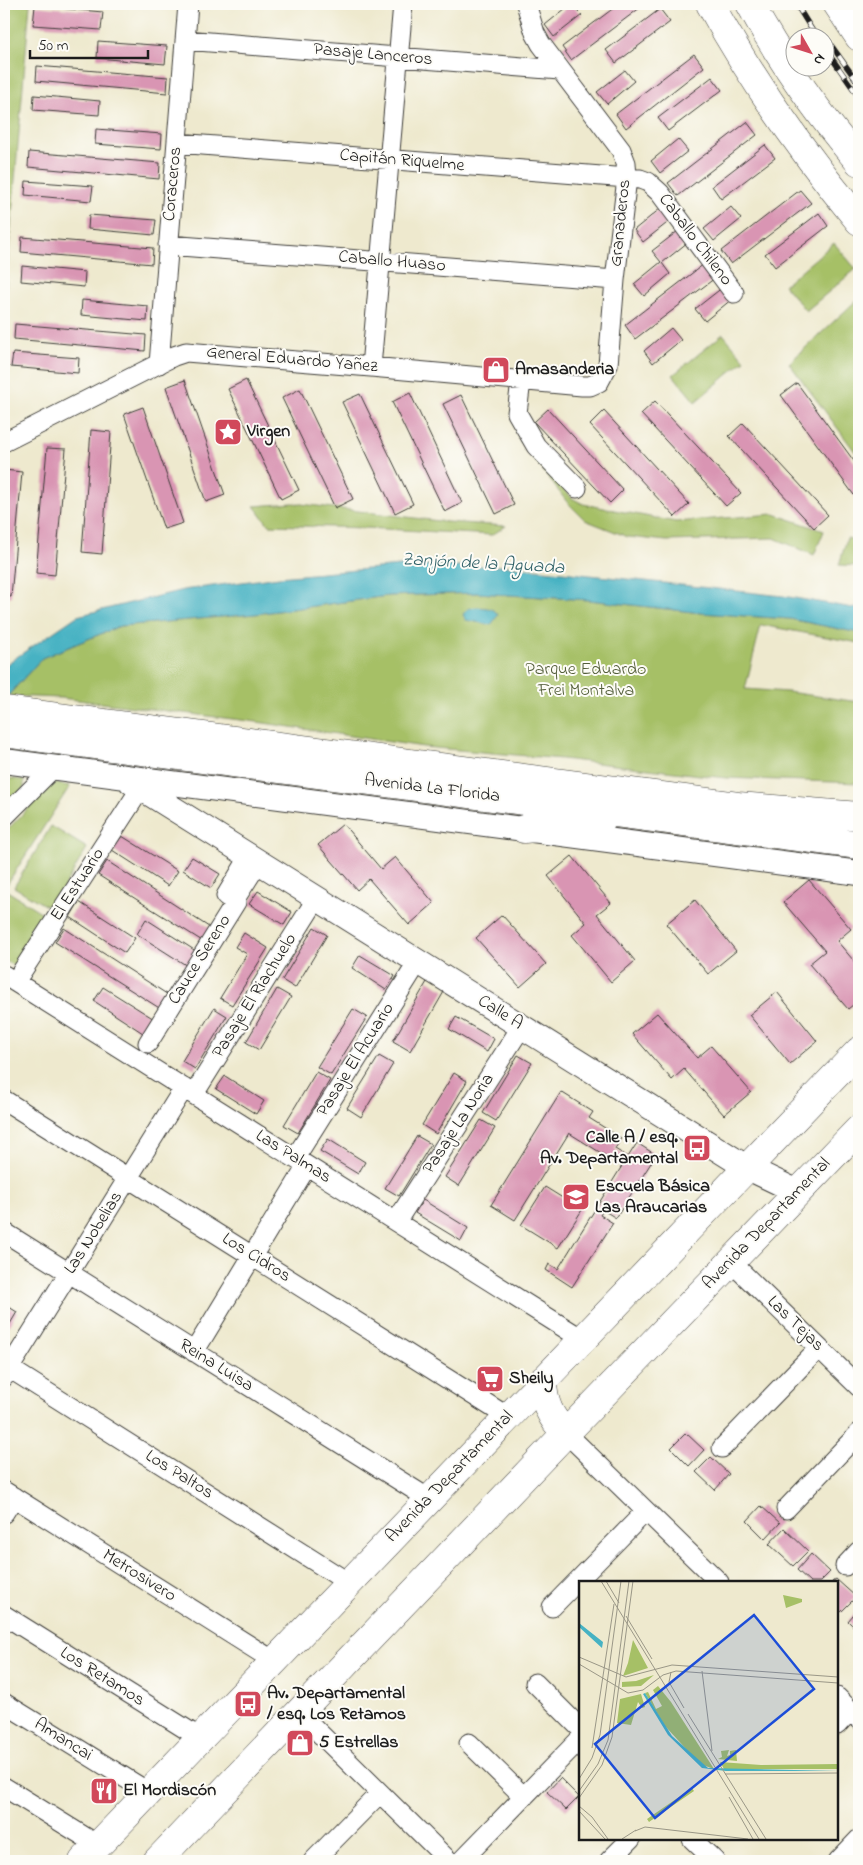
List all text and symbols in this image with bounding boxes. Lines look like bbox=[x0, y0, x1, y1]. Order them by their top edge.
scale bar bbox=[30, 28, 148, 60]
north arrow bbox=[786, 28, 836, 78]
text: 50 m bbox=[38, 35, 69, 57]
street label: Pasaje Lanceros bbox=[312, 37, 434, 73]
text: N bbox=[808, 49, 830, 70]
street label: Capitán Riquelme bbox=[338, 143, 466, 179]
street label: Coraceros bbox=[157, 146, 189, 222]
street label: Granaderos bbox=[603, 178, 639, 268]
street label: Caballo Chileno bbox=[652, 188, 738, 292]
street label: Caballo Huaso bbox=[337, 244, 447, 280]
street label: General Eduardo Yañez bbox=[205, 340, 379, 380]
shop icon: Amasanderia bbox=[481, 355, 511, 385]
place label: Amasanderia bbox=[515, 357, 615, 383]
place icon: Virgen bbox=[213, 417, 243, 447]
place label: Virgen bbox=[246, 419, 290, 446]
water label: Zanjón de la Aguada bbox=[401, 546, 566, 583]
park label: Parque Eduardo Frei Montalva bbox=[526, 657, 646, 704]
street label: Avenida La Florida bbox=[363, 768, 501, 810]
street label: El Estuario bbox=[45, 843, 111, 927]
street label: Cauce Sereno bbox=[162, 910, 238, 1010]
street label: Pasaje El Riachuelo bbox=[206, 929, 304, 1063]
street label: Calle A bbox=[472, 989, 528, 1037]
street label: Pasaje El Acuario bbox=[311, 998, 401, 1122]
street label: Pasaje La Noria bbox=[417, 1069, 501, 1179]
street label: Las Palmas bbox=[250, 1123, 336, 1191]
place label: Calle A / esq. Av. Departamental bbox=[540, 1125, 678, 1172]
bus stop icon: Calle A / esq. Av. Departamental bbox=[682, 1133, 712, 1163]
street label: Avenida Departamental bbox=[697, 1152, 837, 1296]
place label: Escuela Básica Las Araucarias bbox=[595, 1174, 710, 1221]
school or university icon: Escuela Básica Las Araucarias bbox=[561, 1182, 591, 1212]
street label: Las Nobelias bbox=[58, 1186, 130, 1280]
street label: Los Cidros bbox=[216, 1227, 296, 1289]
street label: Las Tejas bbox=[760, 1290, 830, 1358]
street label: Reina Luisa bbox=[174, 1333, 258, 1399]
supermarket icon: Sheily bbox=[475, 1364, 505, 1394]
place label: Sheily bbox=[509, 1366, 553, 1393]
street label: Avenida Departamental bbox=[380, 1405, 520, 1549]
street label: Los Paltos bbox=[140, 1444, 218, 1506]
street label: Metrosivero bbox=[97, 1543, 181, 1609]
inset map bbox=[579, 1581, 838, 1840]
street label: Los Retamos bbox=[54, 1641, 150, 1713]
place label: Av. Departamental / esq. Los Retamos bbox=[266, 1681, 406, 1728]
bus stop icon: Av. Departamental / esq. Los Retamos bbox=[233, 1689, 263, 1719]
street label: Amancai bbox=[29, 1712, 97, 1768]
shop icon: 5 Estrellas bbox=[285, 1728, 315, 1758]
place label: 5 Estrellas bbox=[319, 1730, 399, 1756]
restaurant icon: El Mordiscón bbox=[89, 1776, 119, 1806]
place label: El Mordiscón bbox=[123, 1778, 216, 1804]

